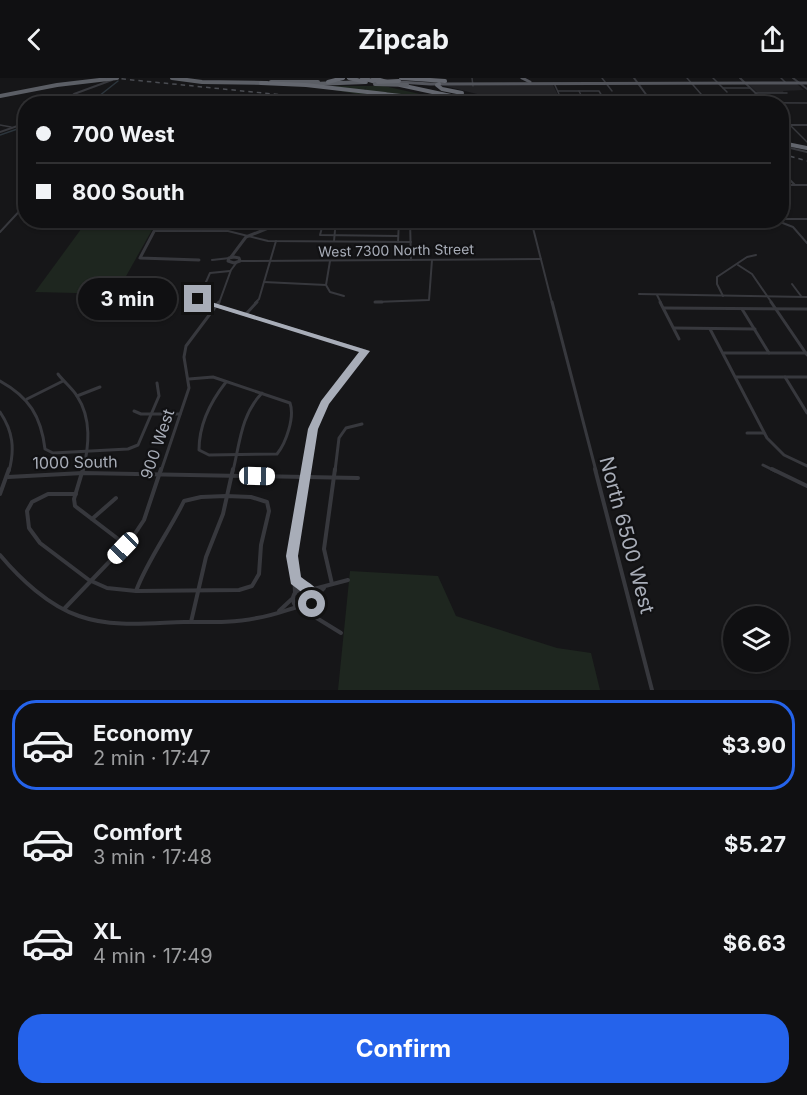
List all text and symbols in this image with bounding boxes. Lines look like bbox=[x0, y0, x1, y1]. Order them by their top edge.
icon: back bbox=[18, 23, 51, 56]
text: Zipcab bbox=[358, 23, 449, 56]
icon: share bbox=[756, 23, 789, 56]
text: 700 West bbox=[72, 121, 175, 147]
text: 800 South bbox=[72, 179, 185, 205]
street label: West 7300 North Street bbox=[318, 240, 474, 260]
callout: 3 min bbox=[78, 278, 177, 320]
route end bbox=[184, 285, 211, 312]
text: 3 min bbox=[101, 287, 154, 311]
street label: 900 West bbox=[136, 406, 178, 482]
street label: 1000 South bbox=[32, 451, 118, 473]
street label: North 6500 West bbox=[594, 454, 660, 617]
car bbox=[239, 467, 275, 485]
car bbox=[104, 529, 142, 567]
route start bbox=[298, 590, 325, 617]
map controls bbox=[723, 606, 789, 672]
button: layers bbox=[723, 606, 789, 672]
icon: car bbox=[21, 718, 75, 772]
text: Economy bbox=[93, 720, 193, 746]
text: $3.90 bbox=[722, 732, 786, 758]
text: 2 min · 17:47 bbox=[93, 746, 211, 770]
icon: car bbox=[21, 817, 75, 871]
text: Comfort bbox=[93, 819, 182, 845]
text: $5.27 bbox=[724, 831, 786, 857]
text: 3 min · 17:48 bbox=[93, 845, 212, 869]
icon: car bbox=[21, 916, 75, 970]
text: XL bbox=[93, 918, 122, 944]
text: $6.63 bbox=[723, 930, 786, 956]
text: 4 min · 17:49 bbox=[93, 944, 213, 968]
button: Confirm bbox=[18, 1014, 789, 1083]

